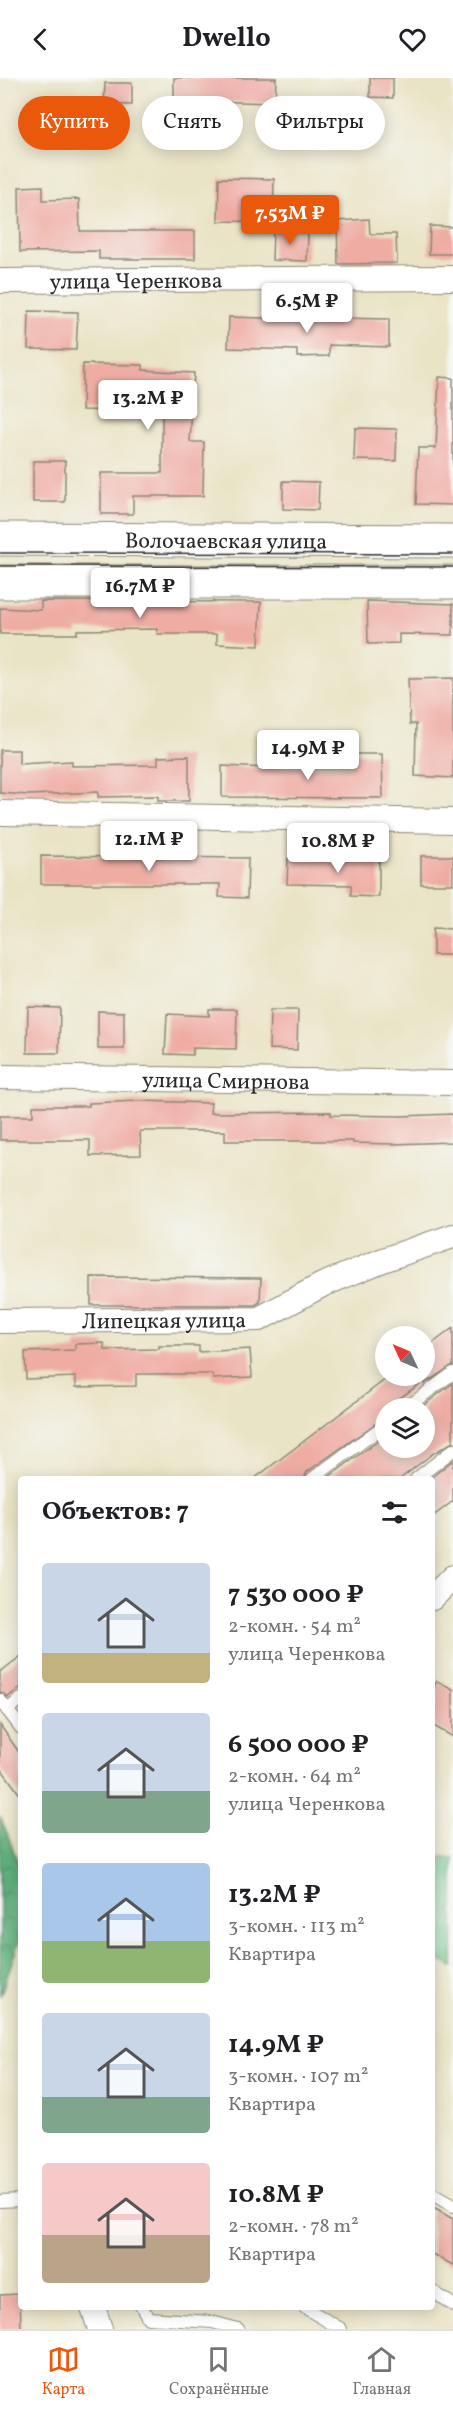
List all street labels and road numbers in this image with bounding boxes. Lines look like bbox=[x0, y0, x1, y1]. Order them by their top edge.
street label: улица Черенкова bbox=[49, 267, 223, 299]
street label: Волочаевская улица bbox=[125, 527, 327, 558]
street label: улица Смирнова bbox=[142, 1066, 310, 1099]
street label: Липецкая улица bbox=[82, 1306, 246, 1338]

